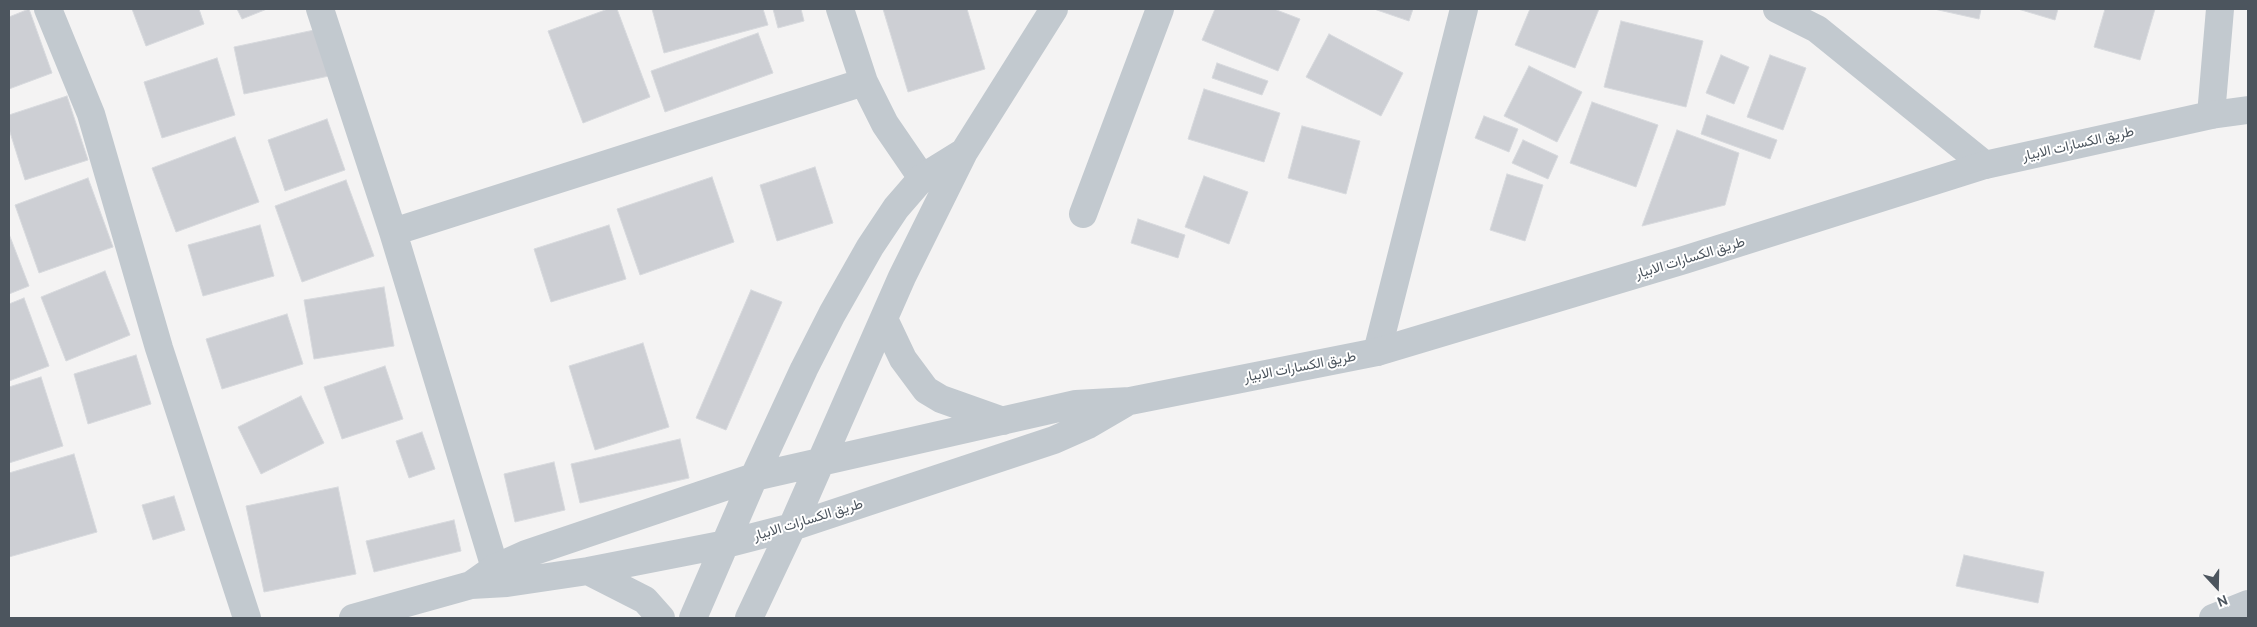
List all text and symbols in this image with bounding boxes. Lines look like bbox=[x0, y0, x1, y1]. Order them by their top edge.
street label: طريق الكسارات الابيار bbox=[2021, 123, 2135, 165]
street label: طريق الكسارات الابيار bbox=[1633, 233, 1747, 283]
street label: طريق الكسارات الابيار bbox=[1242, 348, 1358, 386]
street label: طريق الكسارات الابيار bbox=[751, 495, 865, 545]
north arrow bbox=[2192, 562, 2242, 612]
text: N bbox=[2215, 591, 2230, 611]

